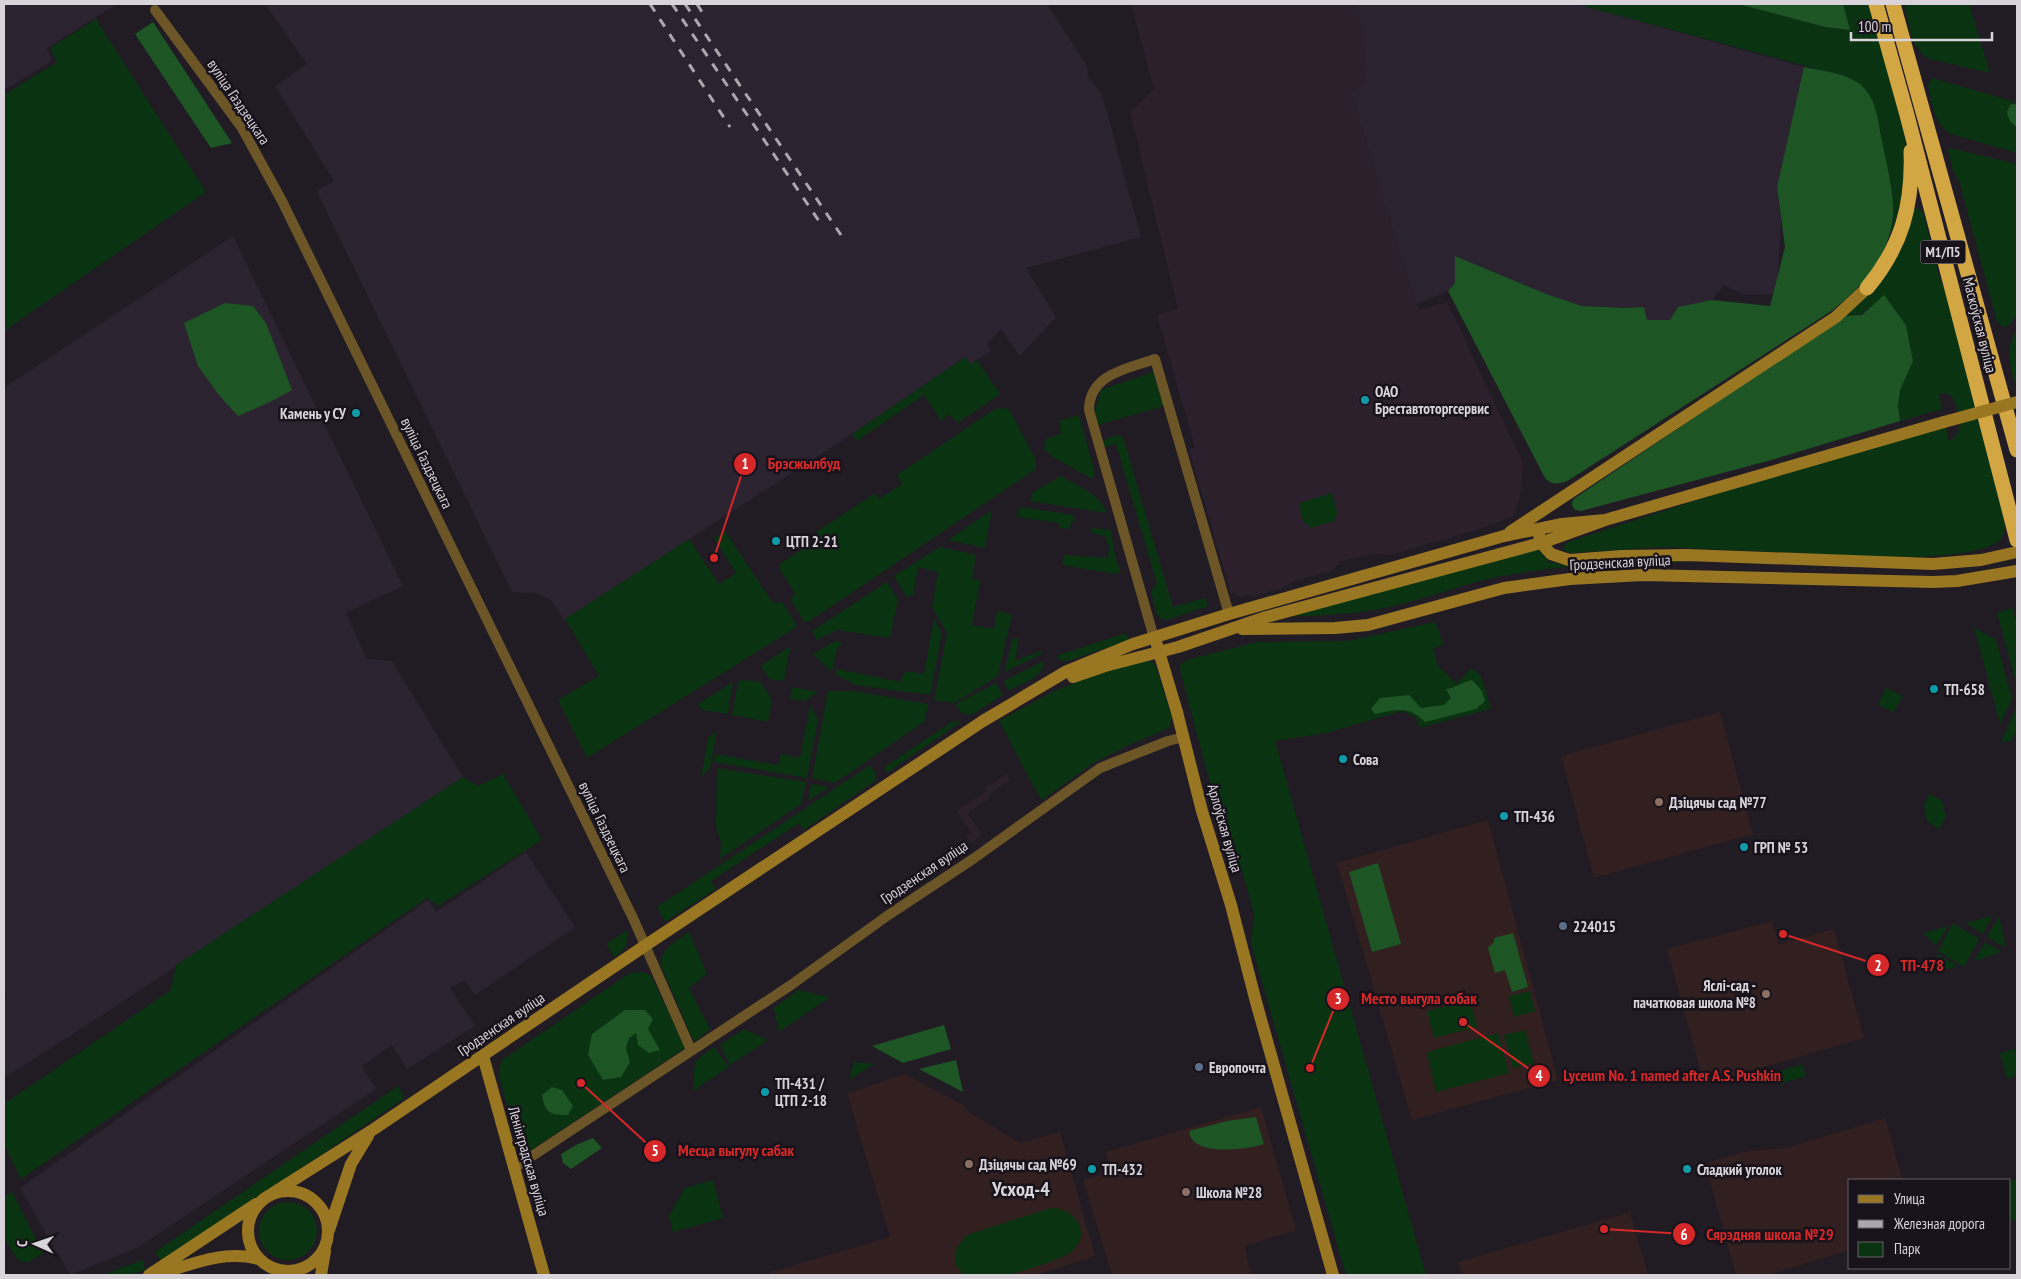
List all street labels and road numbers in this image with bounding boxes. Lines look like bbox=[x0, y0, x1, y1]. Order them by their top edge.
street label: вуліца Газдзецкага bbox=[203, 56, 275, 148]
road number: М1/П5 bbox=[1920, 240, 1966, 264]
street label: Маскоўская вуліца bbox=[1959, 275, 2001, 375]
street label: вуліца Газдзецкага bbox=[397, 414, 457, 512]
street label: Гродзенская вуліца bbox=[1569, 550, 1671, 574]
street label: вуліца Газдзецкага bbox=[575, 778, 635, 876]
street label: Арлоўская вуліца bbox=[1203, 782, 1247, 874]
street label: Гродзенская вуліца bbox=[877, 836, 971, 908]
street label: Гродзенская вуліца bbox=[454, 988, 548, 1060]
street label: Ленінградская вуліца bbox=[504, 1103, 554, 1218]

